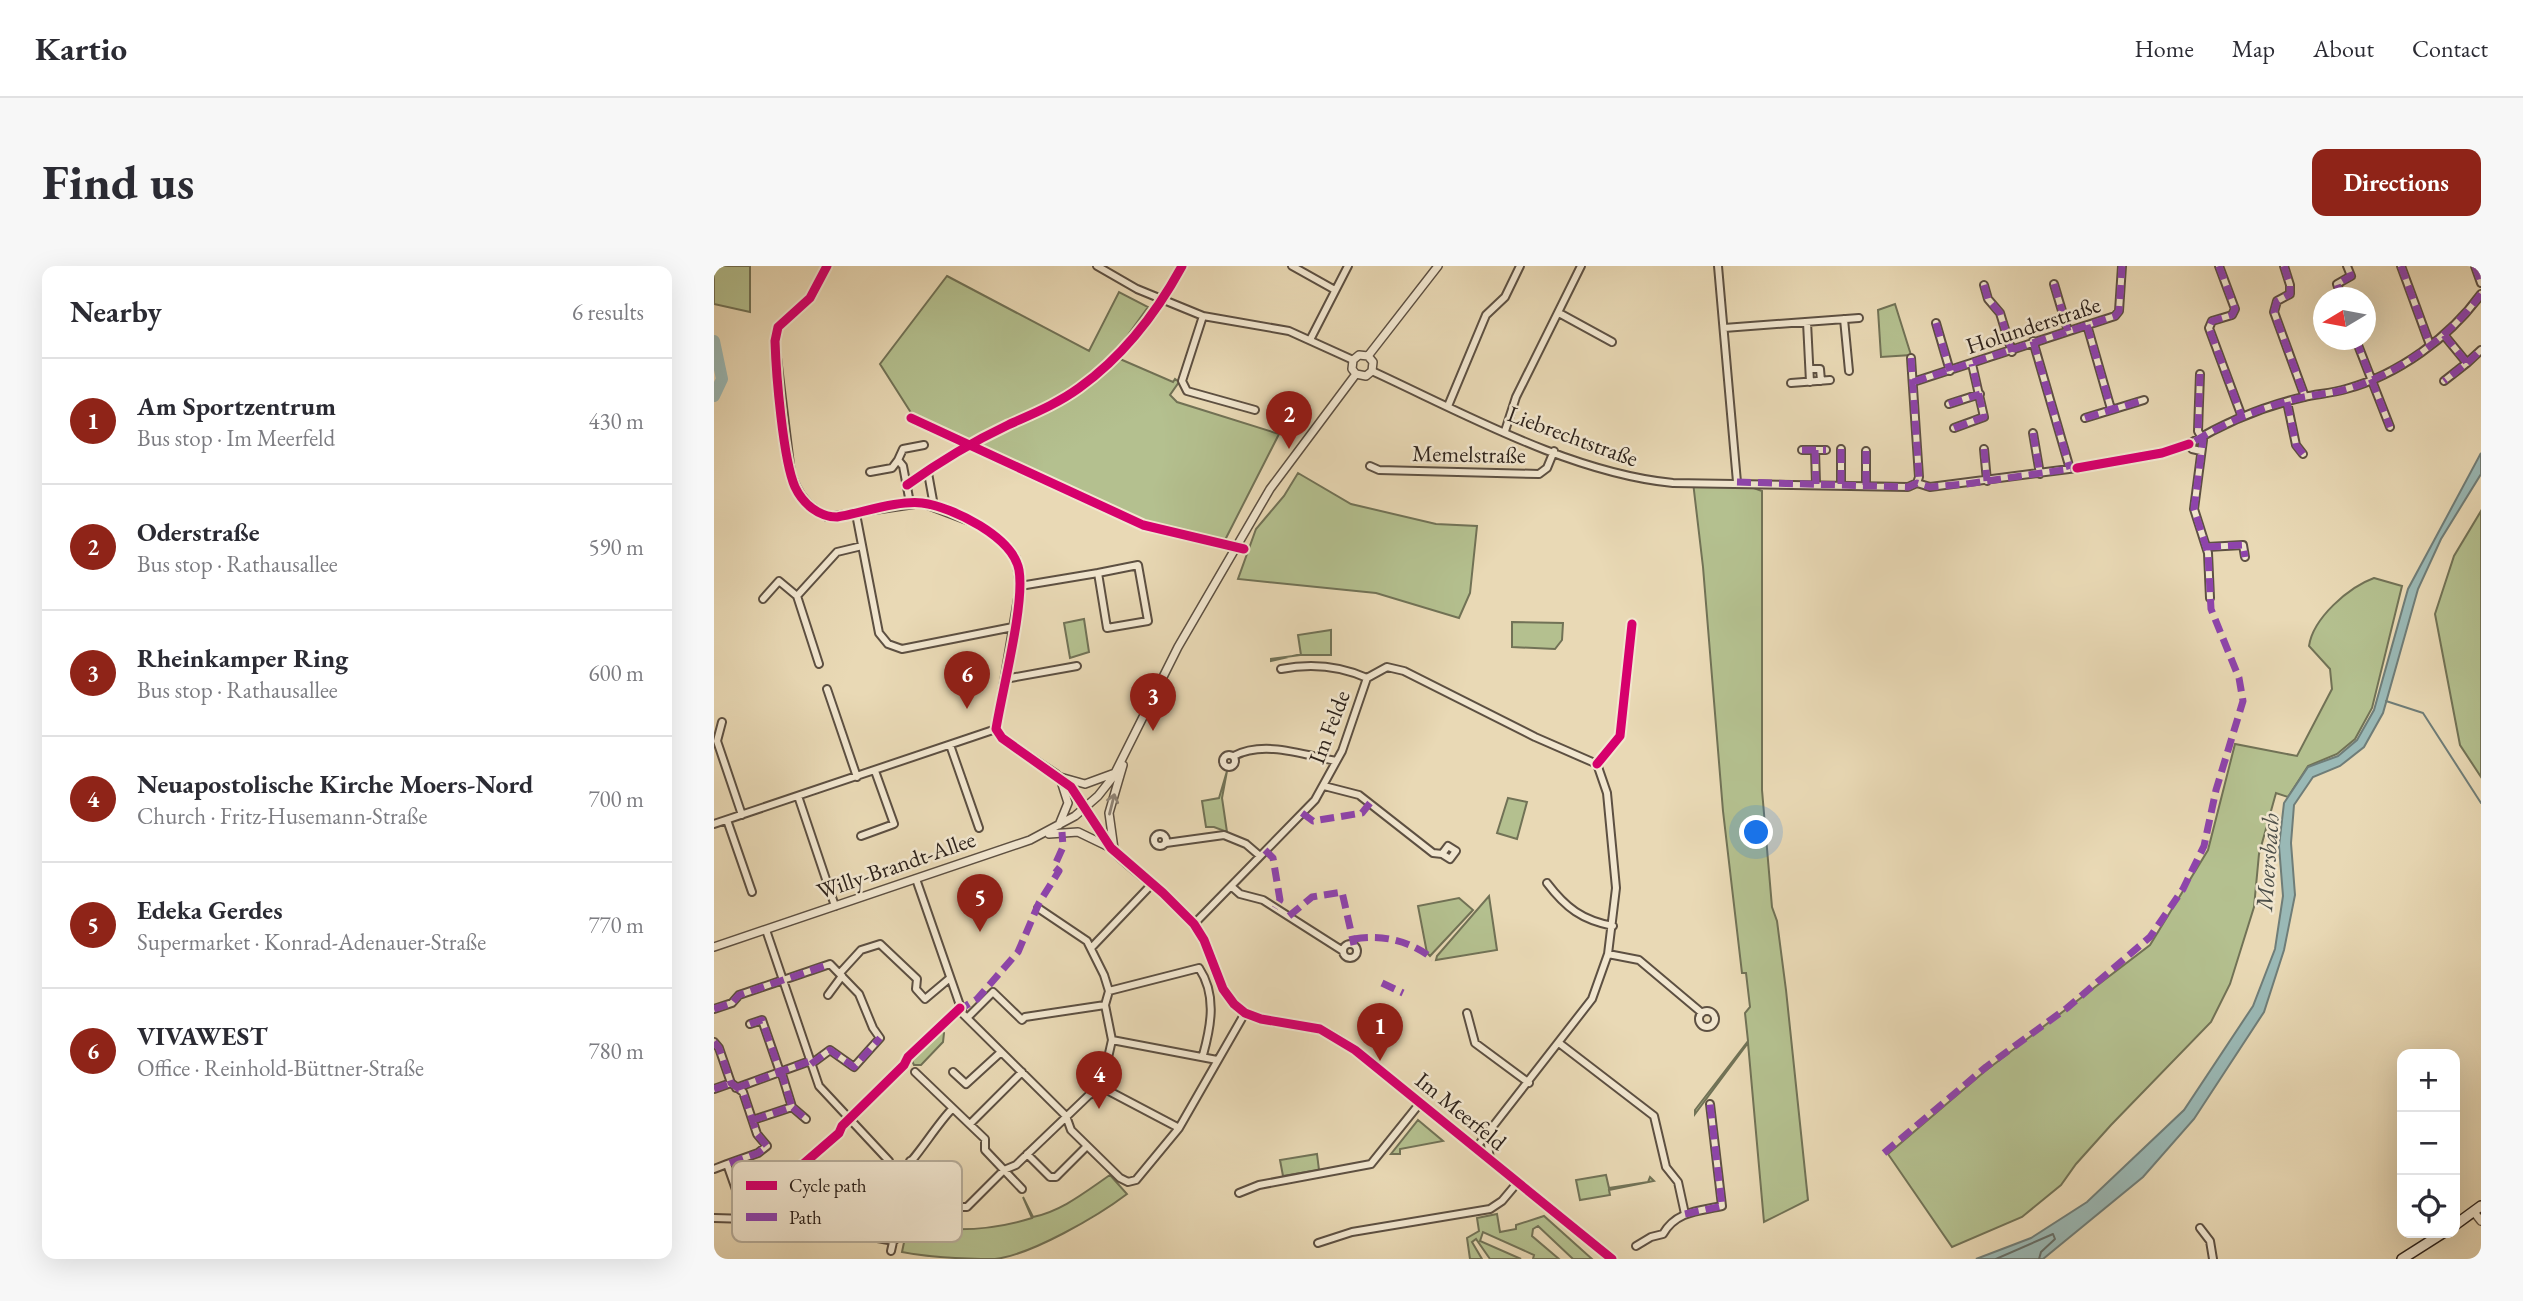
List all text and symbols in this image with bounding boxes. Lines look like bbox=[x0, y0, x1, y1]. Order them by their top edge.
text: Kartio bbox=[35, 27, 127, 70]
text: Home bbox=[2134, 33, 2194, 64]
text: Map bbox=[2232, 33, 2275, 64]
text: About bbox=[2313, 33, 2374, 64]
text: Contact bbox=[2412, 33, 2488, 64]
button: Directions bbox=[2312, 149, 2481, 216]
text: Find us bbox=[42, 150, 194, 214]
north arrow bbox=[2313, 287, 2376, 350]
street label: Holunderstraße bbox=[1962, 289, 2104, 361]
text: Nearby bbox=[70, 292, 162, 331]
text: 6 results bbox=[572, 297, 644, 327]
text: Am Sportzentrum bbox=[137, 389, 336, 423]
pin: 2 bbox=[1266, 391, 1312, 449]
street label: Liebrechtstraße bbox=[1504, 399, 1642, 473]
text: 1 bbox=[87, 406, 99, 436]
text: 430 m bbox=[588, 406, 644, 436]
text: Bus stop · Im Meerfeld bbox=[137, 423, 335, 453]
street label: Memelstraße bbox=[1412, 438, 1526, 470]
text: Oderstraße bbox=[137, 515, 260, 549]
text: 2 bbox=[87, 532, 99, 562]
text: 590 m bbox=[588, 532, 644, 562]
text: Bus stop · Rathausallee bbox=[137, 549, 338, 579]
text: Rheinkamper Ring bbox=[137, 641, 348, 675]
pin: 6 bbox=[944, 651, 990, 709]
text: 3 bbox=[87, 658, 99, 688]
text: 600 m bbox=[588, 658, 644, 688]
pin: 3 bbox=[1130, 673, 1176, 731]
text: Bus stop · Rathausallee bbox=[137, 675, 338, 705]
street label: Im Felde bbox=[1301, 686, 1357, 768]
text: Neuapostolische Kirche Moers-Nord bbox=[137, 767, 533, 801]
text: 4 bbox=[87, 784, 99, 814]
text: 700 m bbox=[588, 784, 644, 814]
one-way arrow bbox=[1106, 793, 1119, 816]
text: Church · Fritz-Husemann-Straße bbox=[137, 801, 427, 831]
water label: Moersbach bbox=[2248, 812, 2286, 914]
your location bbox=[1739, 815, 1773, 849]
street label: Willy-Brandt-Allee bbox=[813, 824, 979, 906]
pin: 5 bbox=[957, 874, 1003, 932]
text: Edeka Gerdes bbox=[137, 893, 283, 927]
text: 5 bbox=[87, 910, 99, 940]
text: 770 m bbox=[588, 910, 644, 940]
text: Supermarket · Konrad-Adenauer-Straße bbox=[137, 927, 486, 957]
pin: 1 bbox=[1357, 1003, 1403, 1061]
text: VIVAWEST bbox=[137, 1019, 267, 1053]
text: 6 bbox=[87, 1036, 99, 1066]
text: 780 m bbox=[588, 1036, 644, 1066]
map controls bbox=[2397, 1049, 2460, 1238]
button: + bbox=[2397, 1049, 2460, 1112]
pin: 4 bbox=[1076, 1051, 1122, 1109]
text: Office · Reinhold-Büttner-Straße bbox=[137, 1053, 424, 1083]
street label: Im Meerfeld bbox=[1409, 1065, 1513, 1157]
button: − bbox=[2397, 1112, 2460, 1175]
legend bbox=[732, 1161, 962, 1242]
text: Cycle path bbox=[789, 1173, 867, 1198]
button: locate bbox=[2397, 1175, 2460, 1238]
text: Path bbox=[789, 1205, 822, 1230]

